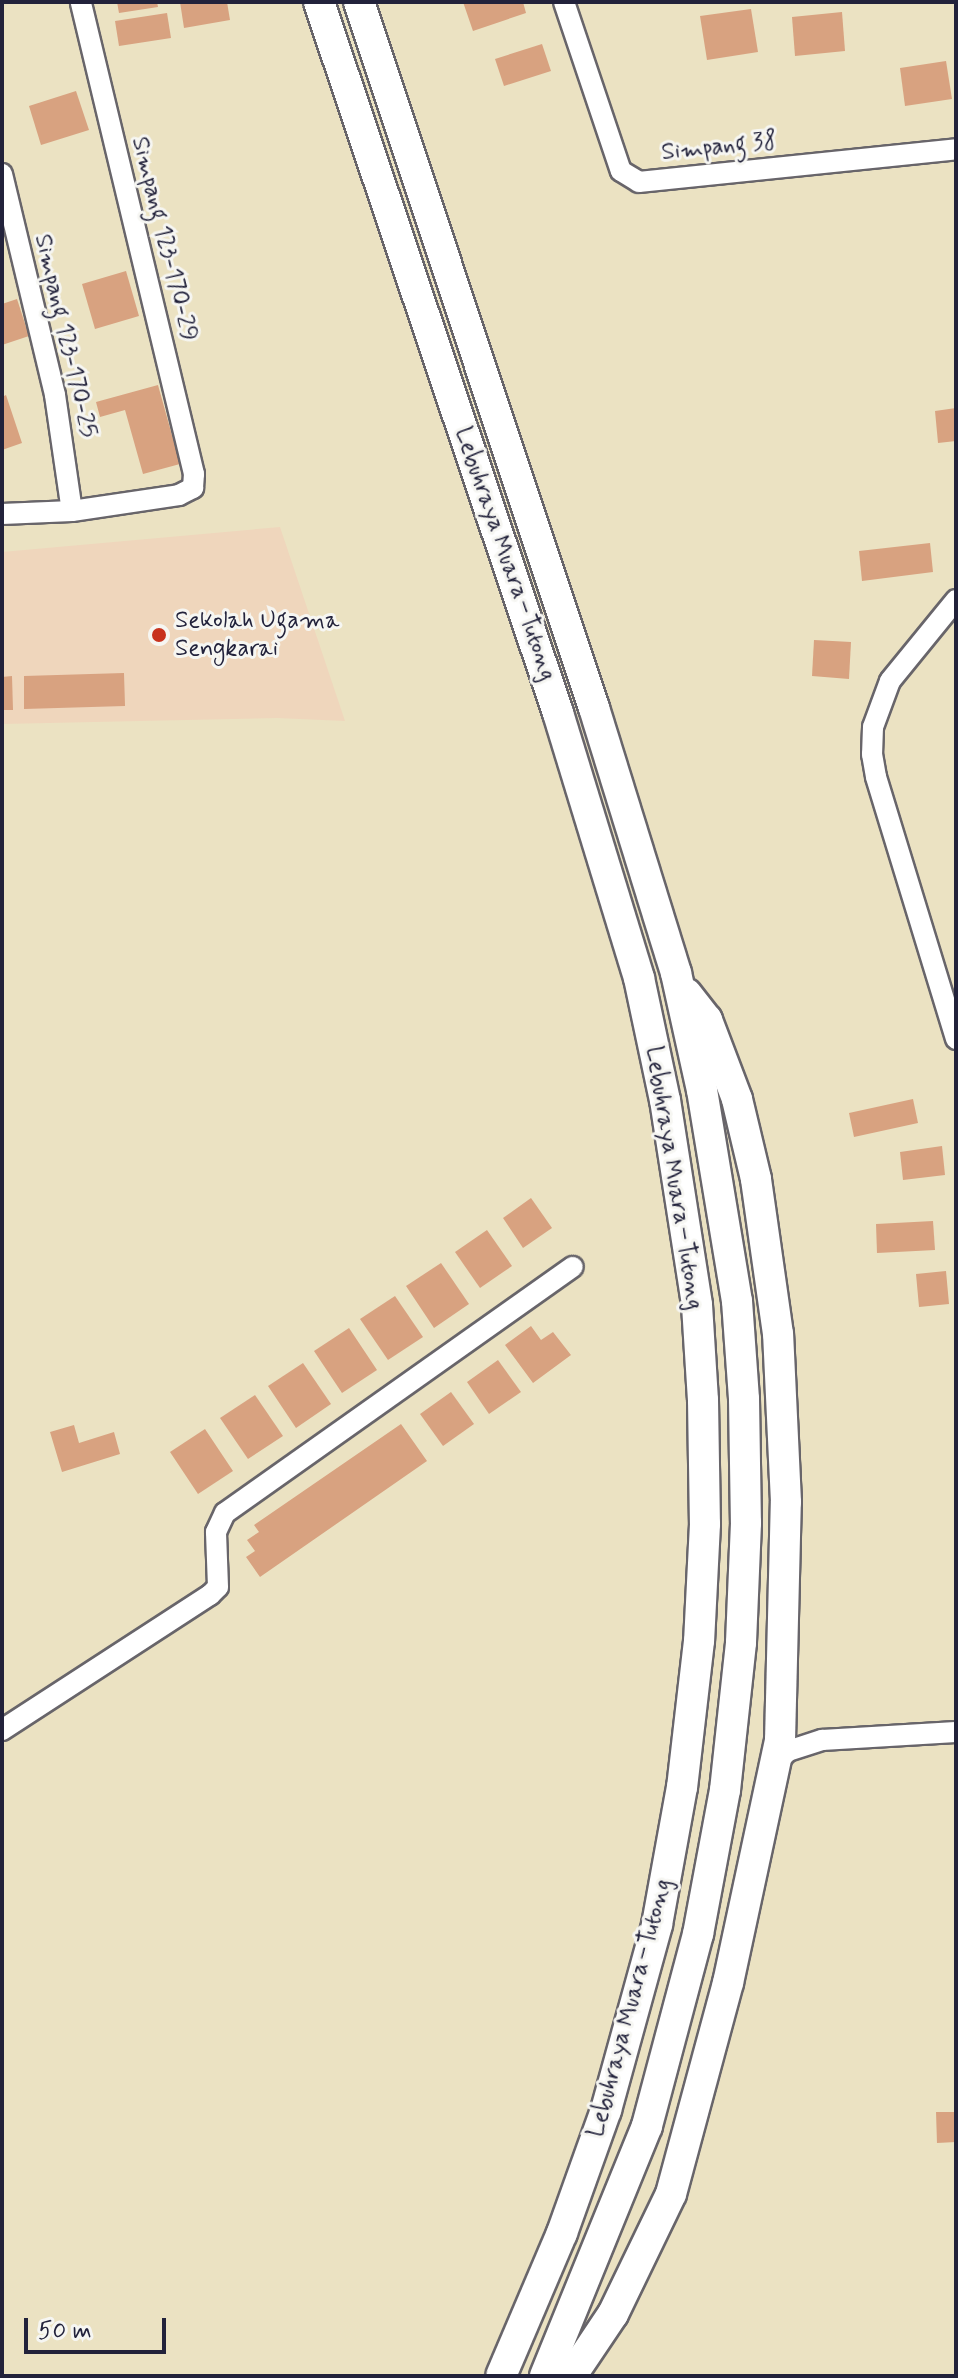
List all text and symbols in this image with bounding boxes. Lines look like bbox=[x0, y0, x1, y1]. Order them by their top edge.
street label: Simpang 38 bbox=[660, 127, 778, 167]
street label: Simpang 123-170-29 bbox=[125, 134, 203, 344]
street label: Simpang 123-170-25 bbox=[28, 231, 102, 441]
street label: Lebuhraya Muara–Tutong bbox=[448, 422, 562, 686]
place label: Sekolah Ugama Sengkarai bbox=[175, 607, 335, 663]
marker: Sekolah Ugama Sengkarai bbox=[150, 626, 168, 644]
street label: Lebuhraya Muara–Tutong bbox=[639, 1043, 709, 1313]
street label: Lebuhraya Muara–Tutong bbox=[581, 1874, 679, 2142]
scale bar bbox=[28, 2302, 170, 2352]
text: 50 m bbox=[38, 2316, 92, 2347]

